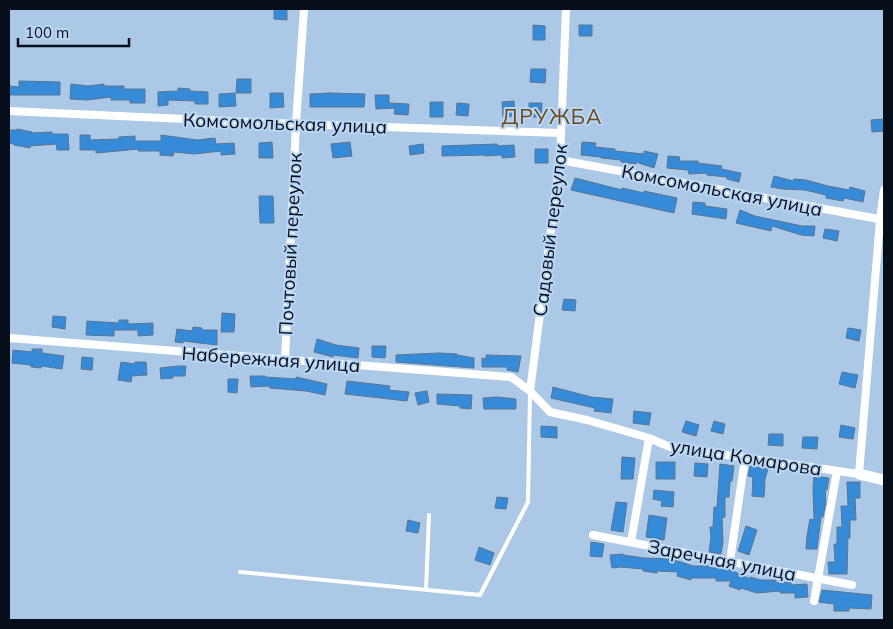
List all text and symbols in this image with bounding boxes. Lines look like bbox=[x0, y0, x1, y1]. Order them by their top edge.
scale bar bbox=[18, 15, 129, 47]
text: 100 m bbox=[25, 23, 69, 42]
district label: ДРУЖБА bbox=[501, 103, 603, 129]
street label: Комсомольская улица bbox=[183, 107, 387, 139]
street label: Садовый переулок bbox=[527, 141, 573, 318]
street label: Почтовый переулок bbox=[273, 151, 307, 336]
street label: Комсомольская улица bbox=[619, 159, 825, 221]
street label: Набережная улица bbox=[181, 341, 361, 377]
street label: улица Комарова bbox=[669, 433, 823, 481]
street label: Заречная улица bbox=[646, 534, 798, 586]

